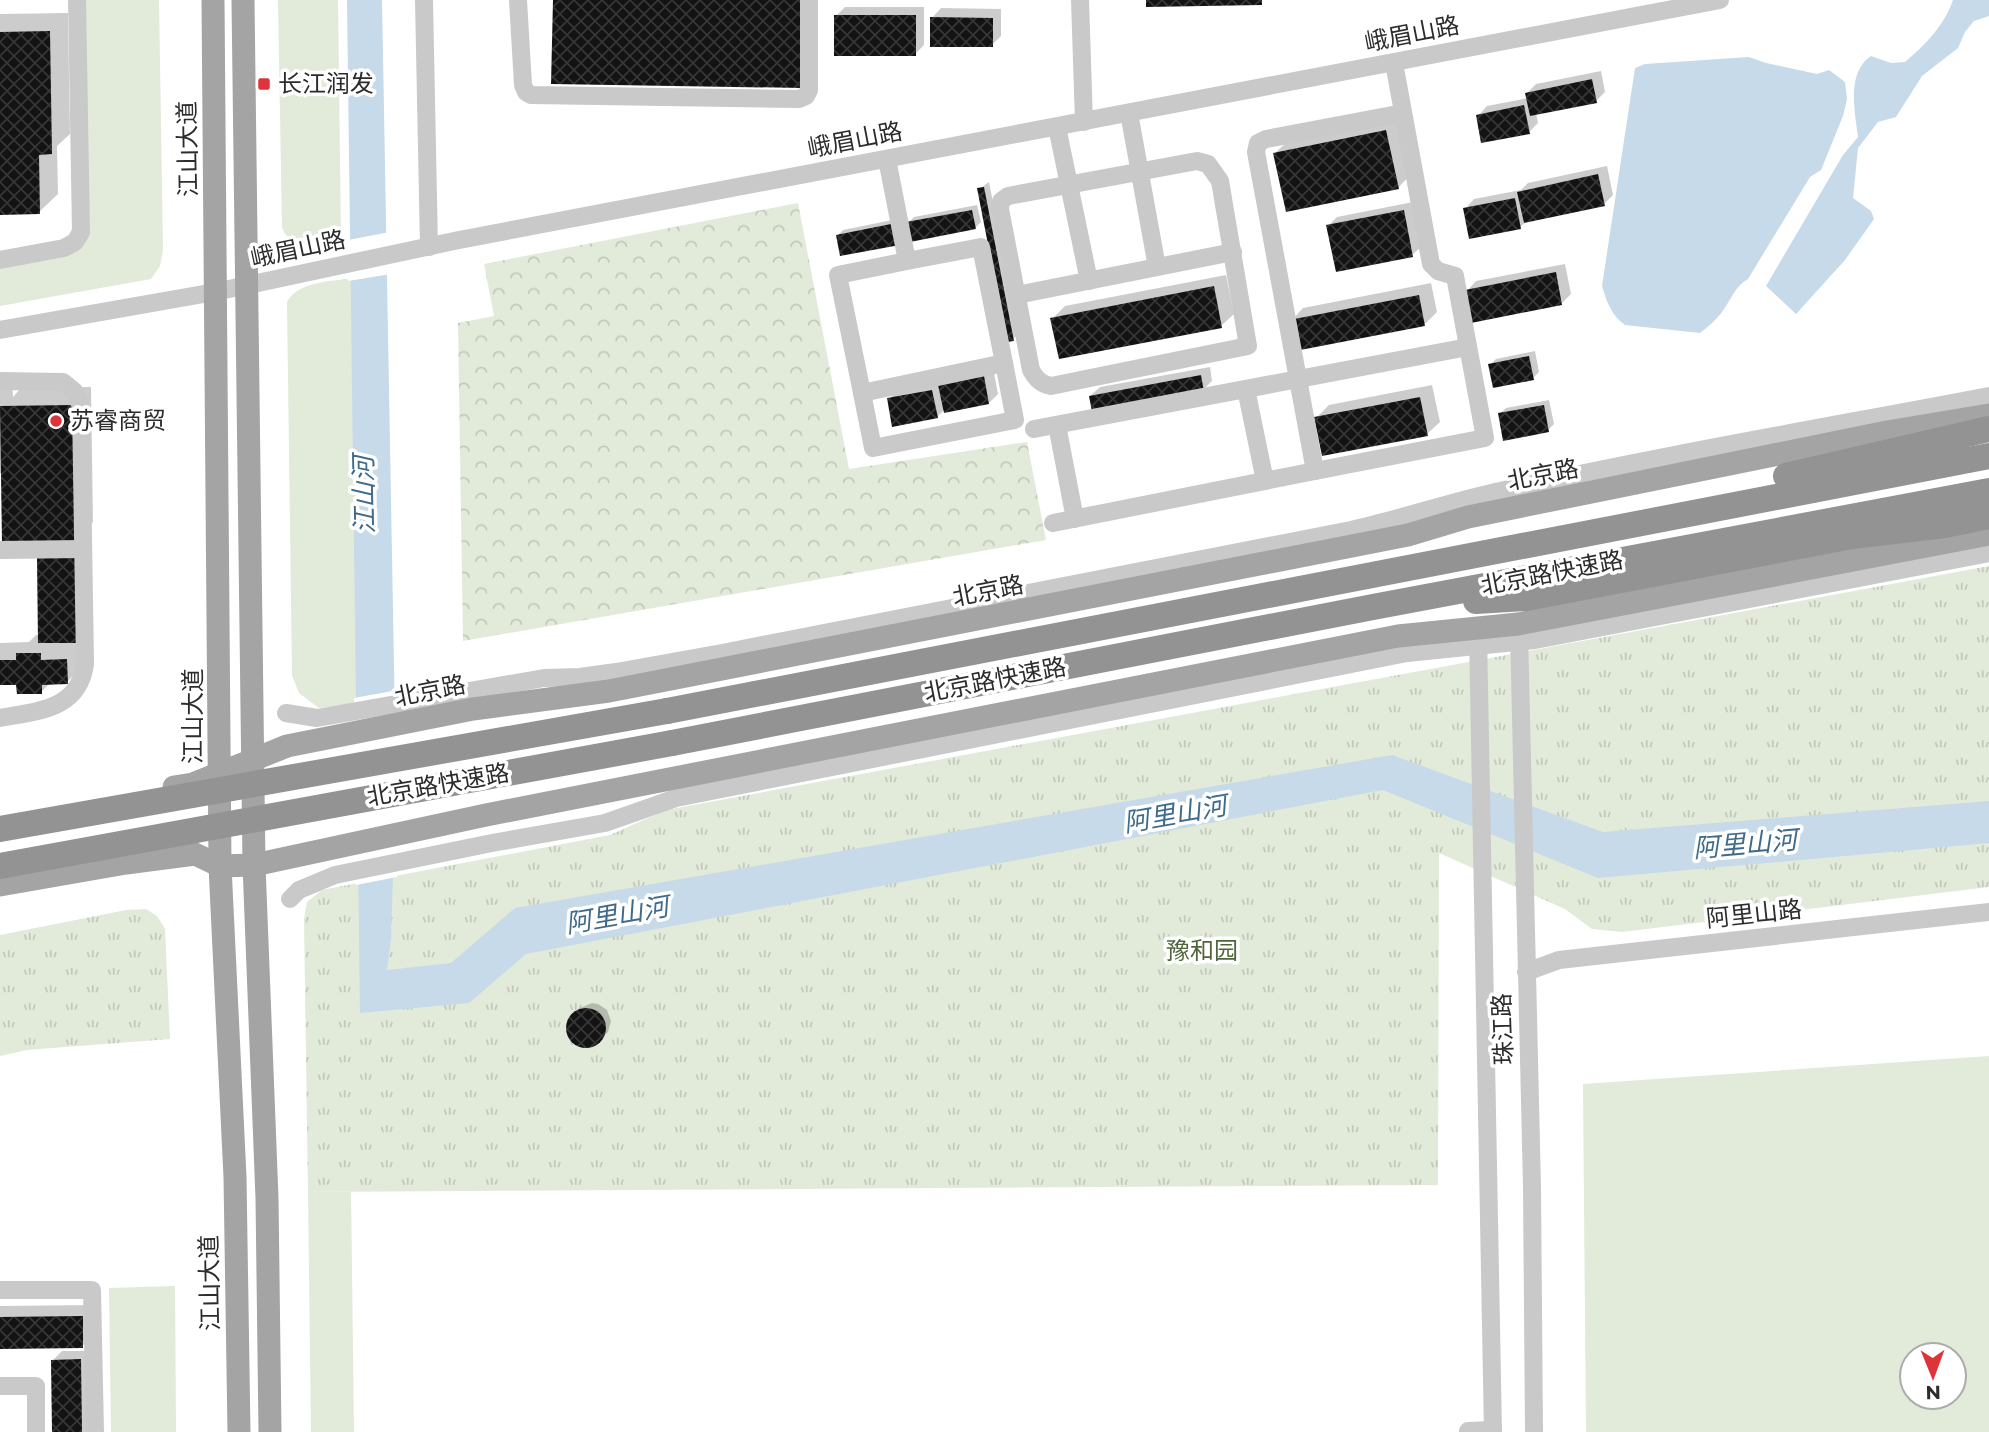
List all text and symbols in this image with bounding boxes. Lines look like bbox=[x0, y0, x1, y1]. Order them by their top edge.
street label: 峨眉山路 bbox=[1362, 10, 1462, 57]
place label: 长江润发 bbox=[278, 69, 374, 98]
marker: 长江润发 bbox=[256, 76, 272, 92]
street label: 江山大道 bbox=[172, 101, 203, 197]
street label: 峨眉山路 bbox=[805, 116, 905, 163]
street label: 峨眉山路 bbox=[248, 224, 348, 273]
place label: 苏睿商贸 bbox=[70, 406, 166, 435]
marker: 苏睿商贸 bbox=[48, 413, 64, 429]
water label: 江山河 bbox=[347, 451, 381, 534]
street label: 北京路 bbox=[1505, 453, 1581, 496]
street label: 北京路快速路 bbox=[1478, 545, 1625, 600]
street label: 北京路 bbox=[950, 569, 1026, 612]
street label: 北京路快速路 bbox=[921, 652, 1068, 707]
street label: 江山大道 bbox=[178, 668, 207, 764]
street label: 北京路 bbox=[392, 669, 468, 712]
street label: 北京路快速路 bbox=[364, 758, 511, 811]
water label: 阿里山河 bbox=[1121, 788, 1234, 839]
water label: 阿里山河 bbox=[1692, 823, 1803, 864]
water label: 阿里山河 bbox=[563, 889, 676, 940]
street label: 阿里山路 bbox=[1705, 894, 1803, 933]
park label: 豫和园 bbox=[1166, 936, 1238, 965]
street label: 珠江路 bbox=[1487, 993, 1518, 1066]
street label: 江山大道 bbox=[194, 1235, 225, 1331]
north arrow bbox=[1898, 1341, 1968, 1411]
text: N bbox=[1925, 1381, 1941, 1404]

